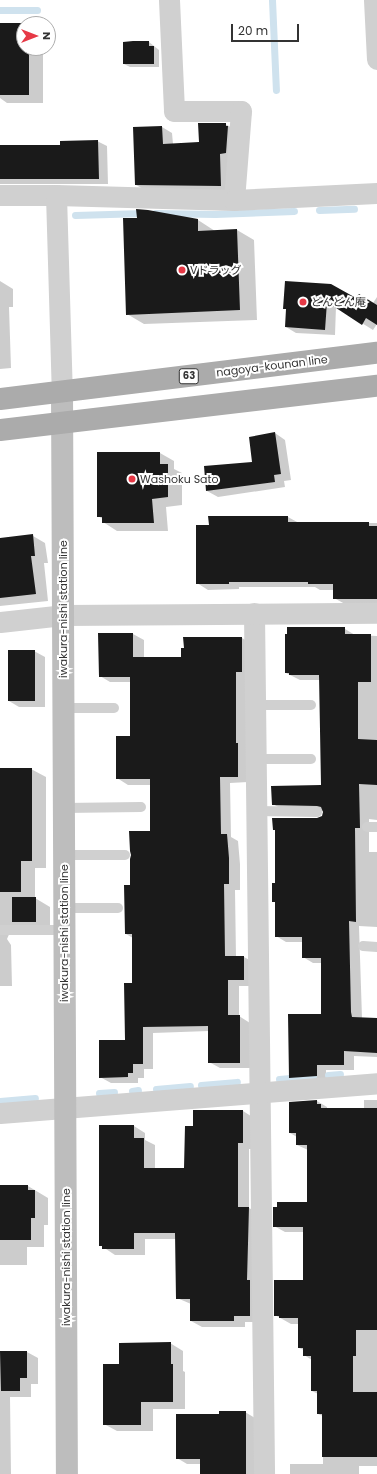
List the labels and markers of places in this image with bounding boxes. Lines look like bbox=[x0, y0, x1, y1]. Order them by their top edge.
place label: Vドラッグ bbox=[190, 263, 241, 277]
marker: Vドラッグ bbox=[177, 265, 187, 275]
place label: どんどん庵 bbox=[311, 295, 366, 309]
marker: どんどん庵 bbox=[298, 297, 308, 307]
place label: Washoku Sato bbox=[140, 472, 219, 486]
marker: Washoku Sato bbox=[127, 474, 137, 484]

